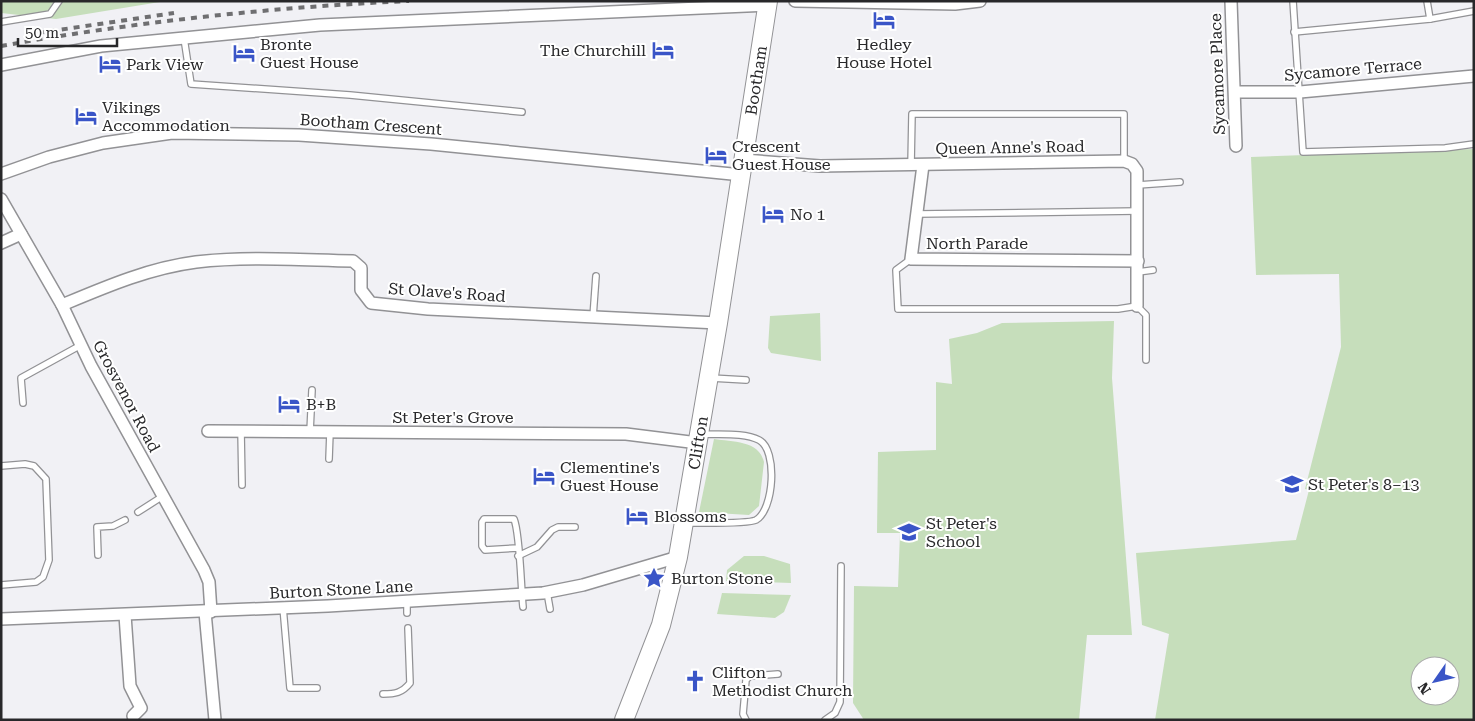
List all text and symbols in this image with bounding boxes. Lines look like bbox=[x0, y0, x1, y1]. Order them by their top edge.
hotel icon: Hedley House Hotel bbox=[871, 7, 897, 33]
street label: Sycamore Place bbox=[1206, 13, 1229, 135]
scale bar bbox=[18, 15, 116, 47]
text: 50 m bbox=[25, 24, 60, 42]
place label: Bronte Guest House bbox=[260, 35, 359, 72]
place label: Hedley House Hotel bbox=[836, 35, 932, 72]
hotel icon: The Churchill bbox=[650, 37, 676, 63]
hotel icon: Bronte Guest House bbox=[231, 40, 257, 66]
place label: The Churchill bbox=[540, 41, 646, 60]
street label: Bootham bbox=[741, 44, 771, 116]
hotel icon: Park View bbox=[97, 51, 123, 77]
street label: Sycamore Terrace bbox=[1284, 54, 1423, 85]
place label: Park View bbox=[126, 55, 204, 74]
place label: Vikings Accommodation bbox=[102, 98, 230, 135]
hotel icon: Vikings Accommodation bbox=[73, 103, 99, 129]
street label: Bootham Crescent bbox=[299, 110, 443, 139]
place label: Crescent Guest House bbox=[732, 137, 831, 174]
street label: Queen Anne's Road bbox=[935, 137, 1085, 158]
hotel icon: Crescent Guest House bbox=[703, 142, 729, 168]
hotel icon: No 1 bbox=[760, 201, 786, 227]
place label: No 1 bbox=[790, 205, 826, 224]
street label: North Parade bbox=[926, 234, 1028, 253]
street label: St Olave's Road bbox=[388, 279, 506, 306]
street label: Grosvenor Road bbox=[89, 337, 164, 455]
hotel icon: B+B bbox=[276, 391, 302, 417]
place label: B+B bbox=[306, 395, 336, 414]
street label: St Peter's Grove bbox=[392, 408, 514, 427]
street label: Clifton bbox=[684, 415, 712, 471]
place label: Clementine's Guest House bbox=[560, 458, 660, 495]
hotel icon: Clementine's Guest House bbox=[531, 463, 557, 489]
school or university icon: St Peter's 8–13 bbox=[1279, 471, 1305, 497]
place label: St Peter's 8–13 bbox=[1308, 475, 1420, 494]
hotel icon: Blossoms bbox=[624, 503, 650, 529]
place label: Blossoms bbox=[654, 507, 727, 526]
place label: St Peter's School bbox=[926, 514, 997, 551]
school or university icon: St Peter's School bbox=[896, 519, 922, 545]
place icon: Burton Stone bbox=[641, 565, 667, 591]
place label: Burton Stone bbox=[671, 569, 773, 588]
street label: Burton Stone Lane bbox=[269, 576, 414, 603]
north arrow bbox=[1410, 656, 1460, 706]
place label: Clifton Methodist Church bbox=[712, 663, 852, 700]
church icon: Clifton Methodist Church bbox=[682, 668, 708, 694]
text: N bbox=[1414, 679, 1434, 697]

